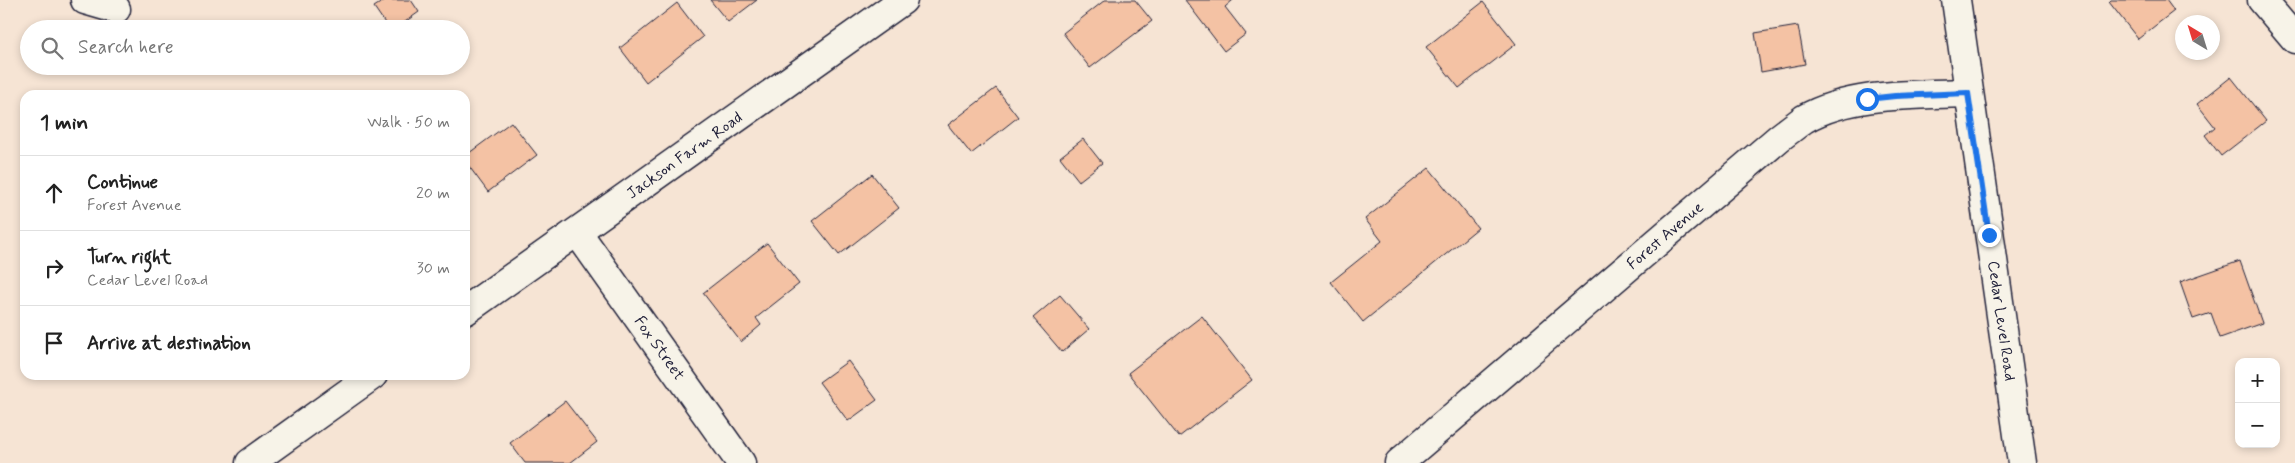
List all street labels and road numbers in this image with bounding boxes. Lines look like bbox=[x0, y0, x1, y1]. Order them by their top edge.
street label: Jackson Farm Road bbox=[622, 107, 746, 204]
street label: Forest Avenue bbox=[1622, 197, 1708, 274]
street label: Cedar Level Road bbox=[1983, 259, 2021, 382]
street label: Fox Street bbox=[629, 312, 690, 385]

